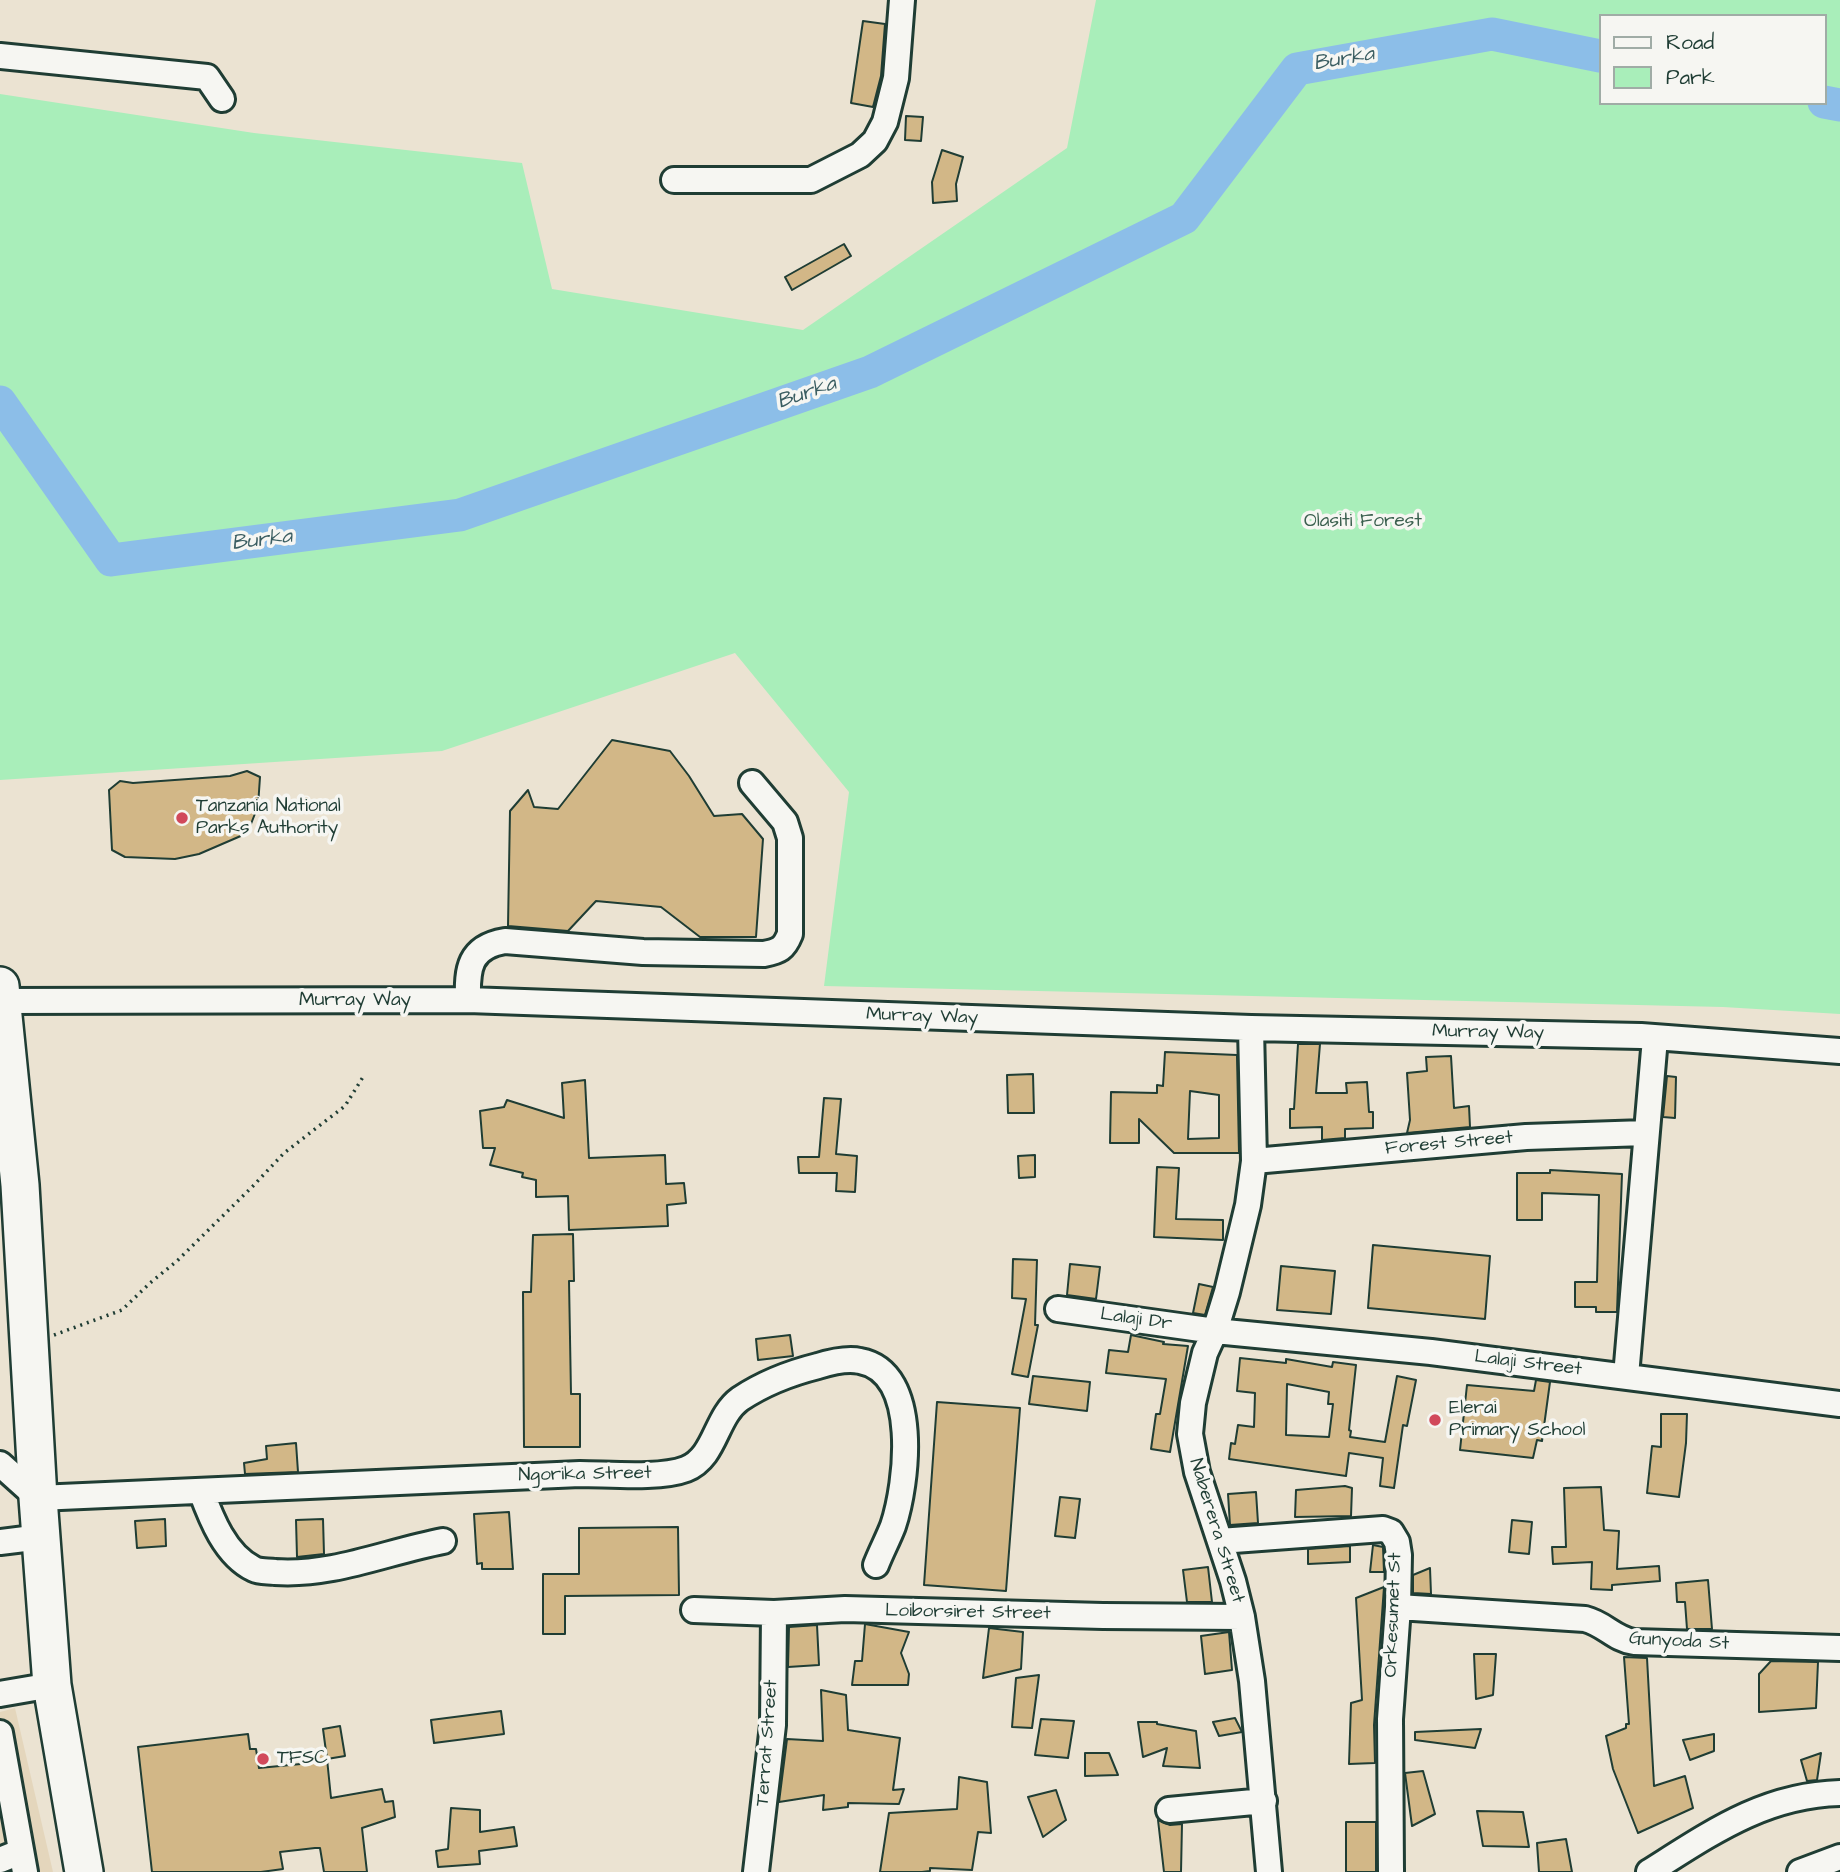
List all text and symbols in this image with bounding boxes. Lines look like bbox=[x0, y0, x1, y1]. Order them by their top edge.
legend bbox=[1598, 14, 1826, 105]
text: Road bbox=[1666, 28, 1714, 57]
water label: Burka bbox=[1312, 42, 1376, 78]
text: Park bbox=[1666, 63, 1715, 92]
water label: Burka bbox=[774, 372, 840, 416]
park label: Olasiti Forest bbox=[1304, 511, 1422, 533]
water label: Burka bbox=[230, 525, 294, 557]
place label: Tanzania National Parks Authority bbox=[196, 796, 341, 840]
marker: Tanzania National Parks Authority bbox=[174, 810, 190, 826]
street label: Murray Way bbox=[299, 990, 411, 1012]
street label: Murray Way bbox=[866, 1004, 978, 1030]
street label: Murray Way bbox=[1432, 1021, 1544, 1045]
street label: Forest Street bbox=[1384, 1127, 1514, 1161]
street label: Lalaji Dr bbox=[1099, 1304, 1173, 1336]
street label: Lalaji Street bbox=[1473, 1346, 1583, 1382]
place label: Elerai Primary School bbox=[1449, 1398, 1585, 1442]
marker: Elerai Primary School bbox=[1427, 1412, 1443, 1428]
street label: Naberera Street bbox=[1183, 1456, 1249, 1606]
street label: Ngorika Street bbox=[518, 1462, 652, 1488]
street label: Orkesumet St bbox=[1380, 1552, 1408, 1678]
street label: Loiborsiret Street bbox=[885, 1600, 1051, 1626]
street label: Gunyoda St bbox=[1628, 1628, 1730, 1656]
street label: Terrat Street bbox=[752, 1679, 784, 1807]
place label: TFSC bbox=[277, 1748, 328, 1770]
marker: TFSC bbox=[255, 1751, 271, 1767]

